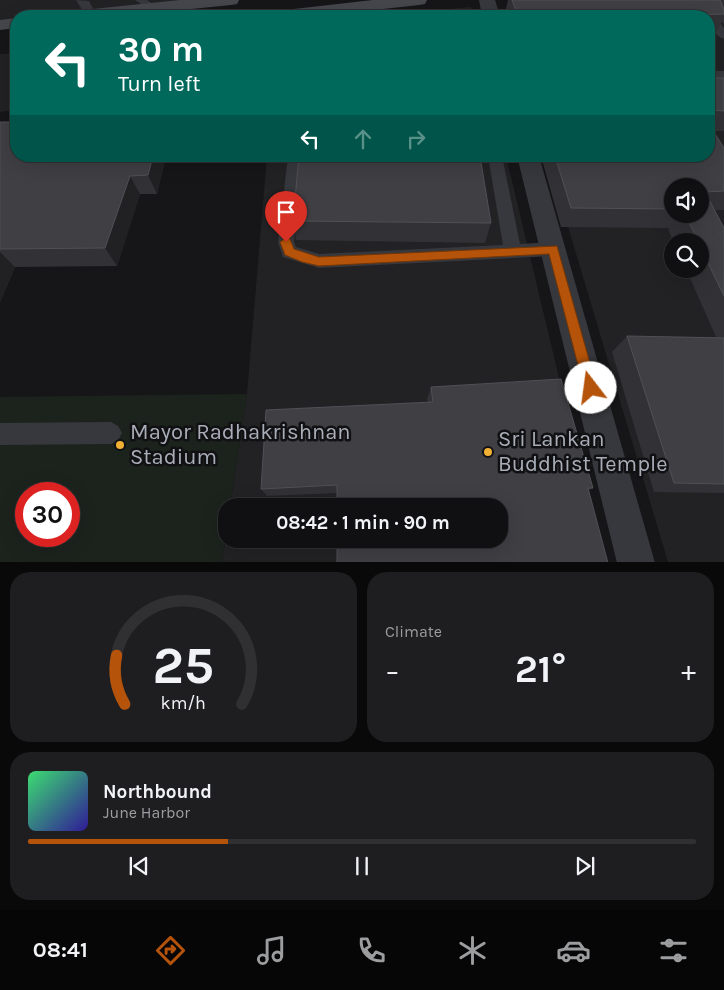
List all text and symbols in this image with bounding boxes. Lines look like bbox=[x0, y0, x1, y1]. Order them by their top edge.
text: 30 m bbox=[118, 29, 204, 70]
icon: left bbox=[35, 30, 100, 95]
text: Turn left bbox=[118, 71, 201, 97]
icon: left bbox=[296, 125, 324, 153]
icon: ahead bbox=[349, 125, 377, 153]
icon: right bbox=[402, 125, 430, 153]
map controls bbox=[664, 178, 709, 278]
button: sound bbox=[664, 178, 709, 223]
pin bbox=[265, 191, 307, 242]
icon: arrive bbox=[272, 198, 300, 226]
button: search bbox=[664, 233, 709, 278]
position arrow bbox=[564, 361, 616, 413]
place label: Mayor Radhakrishnan Stadium bbox=[130, 419, 351, 470]
place label: Sri Lankan Buddhist Temple bbox=[498, 426, 668, 477]
marker: Mayor Radhakrishnan Stadium bbox=[114, 439, 126, 451]
marker: Sri Lankan Buddhist Temple bbox=[482, 446, 494, 458]
speed limit sign: 30 bbox=[15, 482, 80, 547]
text: 08:42 · 1 min · 90 m bbox=[276, 512, 450, 534]
text: Climate bbox=[385, 622, 442, 641]
text: 25 bbox=[153, 635, 214, 696]
text: 21° bbox=[515, 647, 566, 692]
text: − bbox=[385, 654, 400, 687]
text: + bbox=[681, 654, 696, 687]
text: km/h bbox=[161, 693, 206, 714]
text: Northbound bbox=[103, 781, 212, 803]
text: June Harbor bbox=[103, 803, 190, 822]
icon: previous bbox=[125, 852, 153, 880]
icon: pause bbox=[348, 852, 376, 880]
icon: next bbox=[571, 852, 599, 880]
icon: directions bbox=[153, 933, 188, 968]
icon: music bbox=[254, 933, 289, 968]
icon: phone bbox=[354, 933, 389, 968]
icon: climate bbox=[455, 933, 490, 968]
icon: car bbox=[556, 933, 591, 968]
icon: filters bbox=[656, 933, 691, 968]
text: 08:41 bbox=[33, 937, 88, 963]

